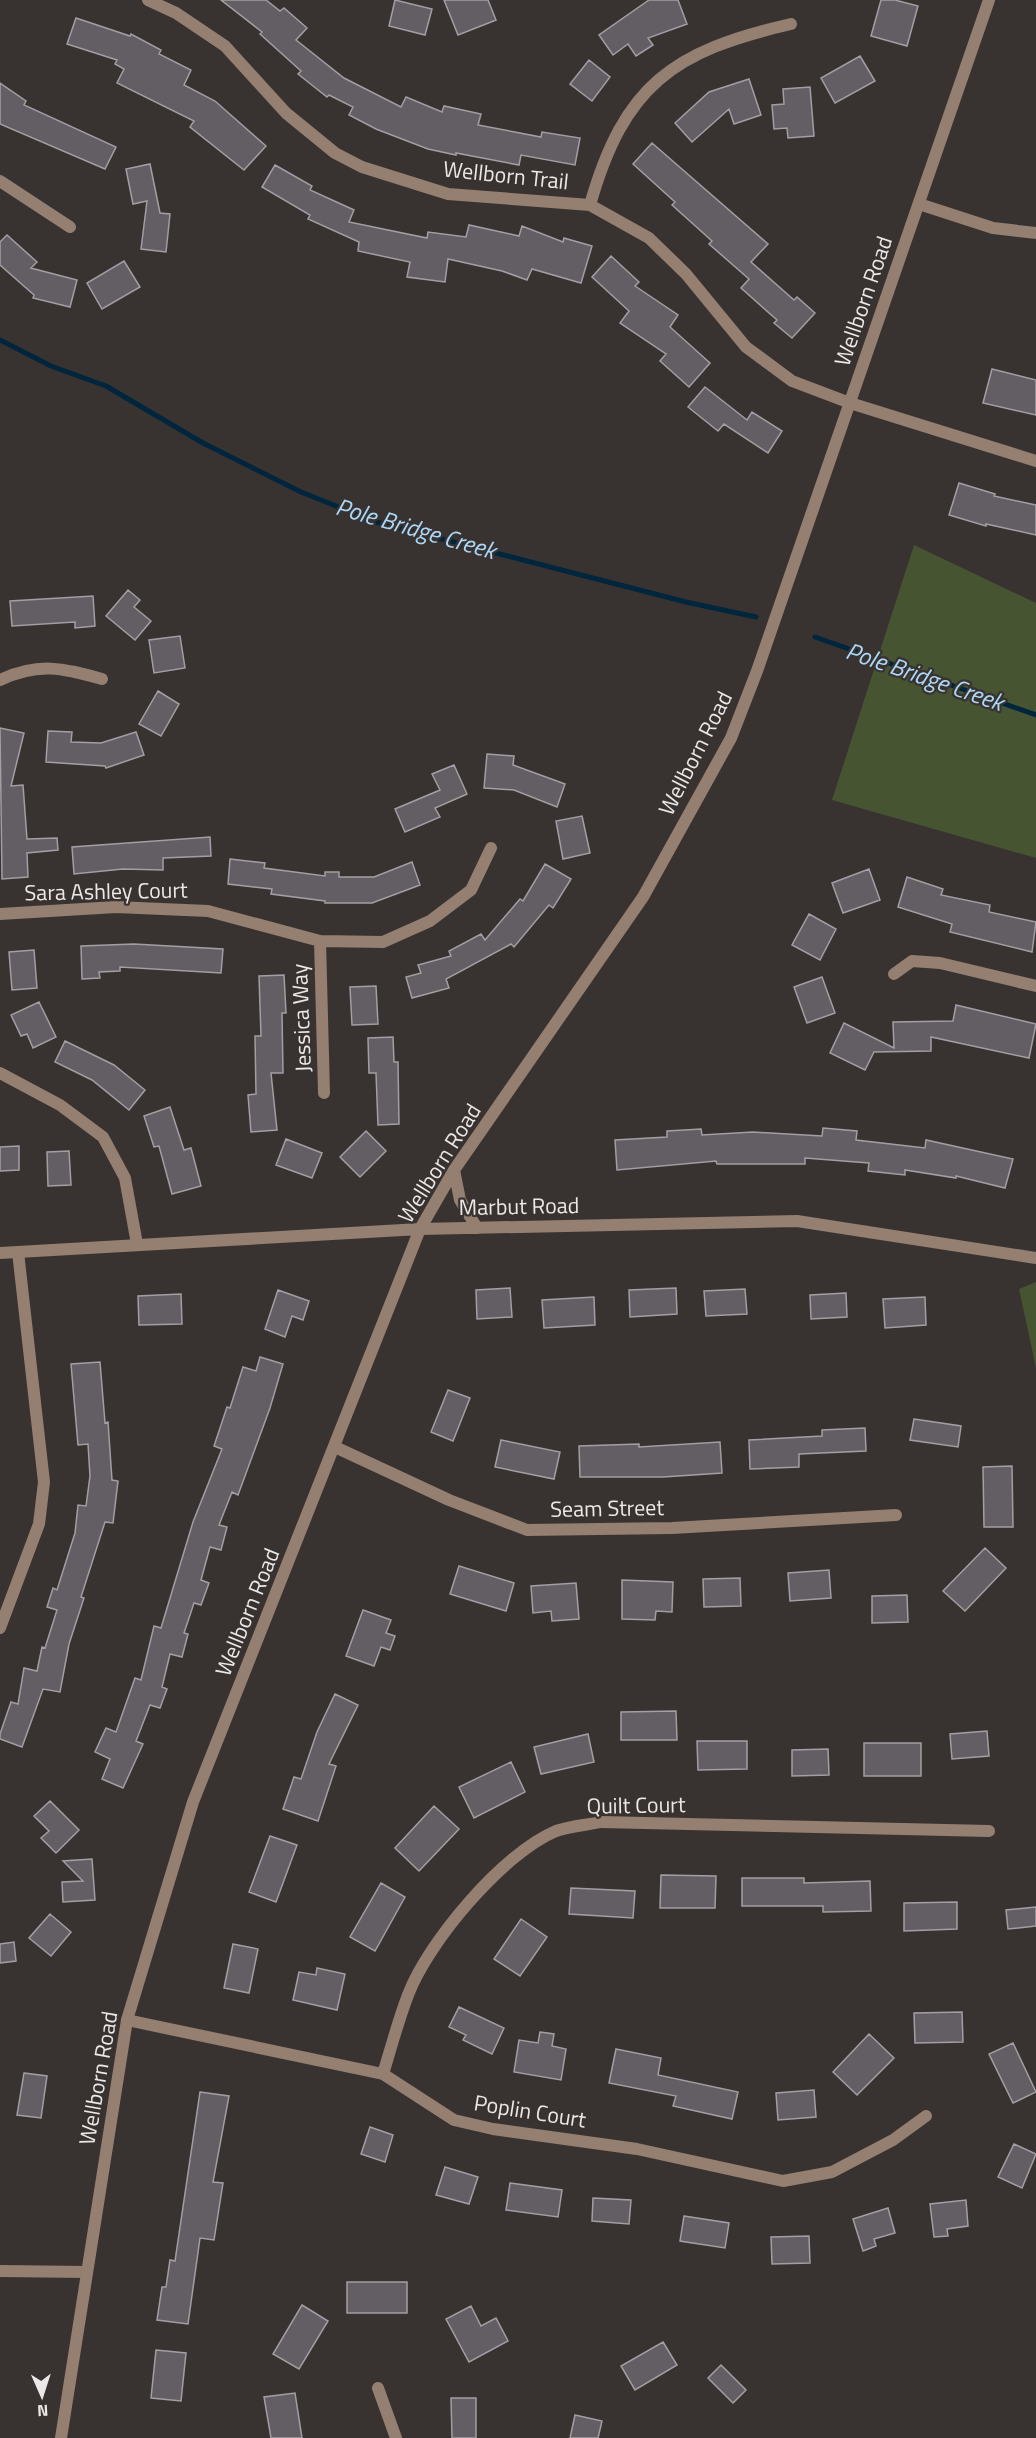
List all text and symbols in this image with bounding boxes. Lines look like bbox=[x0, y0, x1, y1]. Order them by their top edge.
street label: Wellborn Trail bbox=[442, 152, 570, 198]
street label: Wellborn Road bbox=[825, 231, 901, 371]
water label: Pole Bridge Creek bbox=[332, 488, 503, 569]
water label: Pole Bridge Creek bbox=[841, 632, 1012, 721]
street label: Wellborn Road bbox=[649, 685, 741, 821]
street label: Sara Ashley Court bbox=[24, 873, 188, 909]
street label: Jessica Way bbox=[282, 963, 320, 1073]
street label: Wellborn Road bbox=[389, 1097, 489, 1229]
street label: Marbut Road bbox=[458, 1188, 580, 1224]
street label: Seam Street bbox=[550, 1490, 665, 1526]
street label: Wellborn Road bbox=[206, 1543, 288, 1681]
street label: Quilt Court bbox=[586, 1787, 686, 1823]
street label: Wellborn Road bbox=[70, 2008, 126, 2148]
street label: Poplin Court bbox=[471, 2085, 589, 2137]
north arrow bbox=[12, 2366, 72, 2426]
text: N bbox=[37, 2399, 49, 2423]

